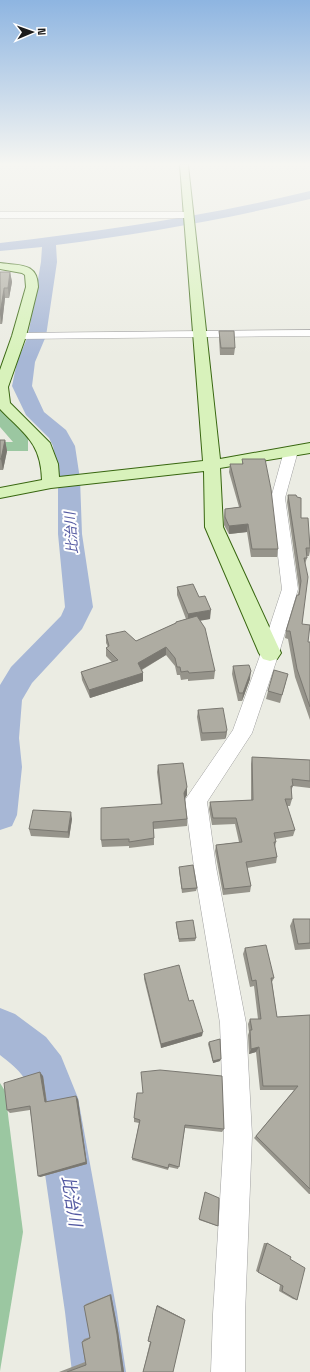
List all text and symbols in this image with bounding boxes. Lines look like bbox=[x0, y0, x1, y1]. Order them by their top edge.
north arrow bbox=[12, 12, 52, 52]
text: N bbox=[35, 28, 49, 36]
water label: 比治川 bbox=[60, 509, 81, 555]
water label: 比治川 bbox=[57, 1174, 87, 1230]

